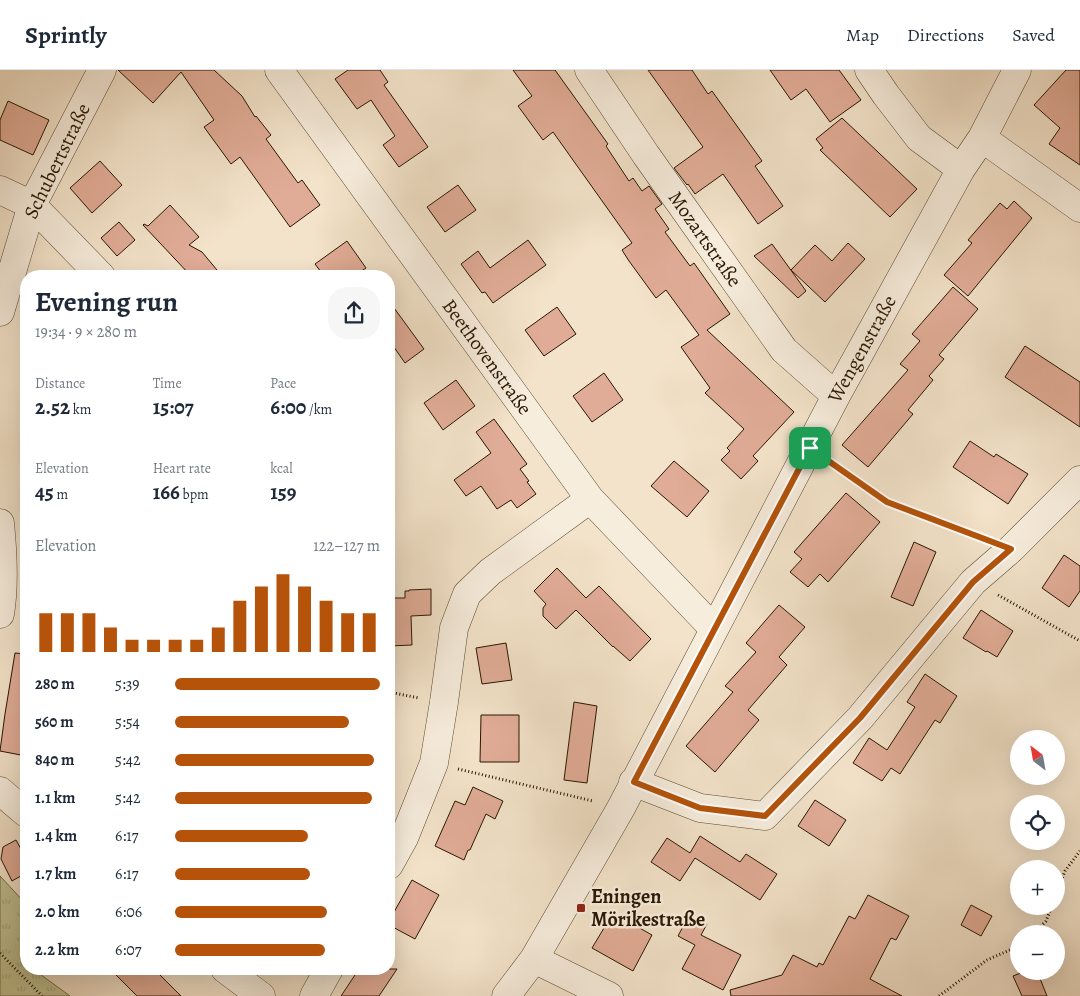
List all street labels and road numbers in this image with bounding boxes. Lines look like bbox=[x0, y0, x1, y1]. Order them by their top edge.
street label: Schubertstraße bbox=[17, 99, 97, 223]
street label: Mozartstraße bbox=[662, 186, 748, 292]
street label: Wengenstraße bbox=[821, 290, 903, 409]
street label: Beethovenstraße bbox=[436, 294, 538, 420]

